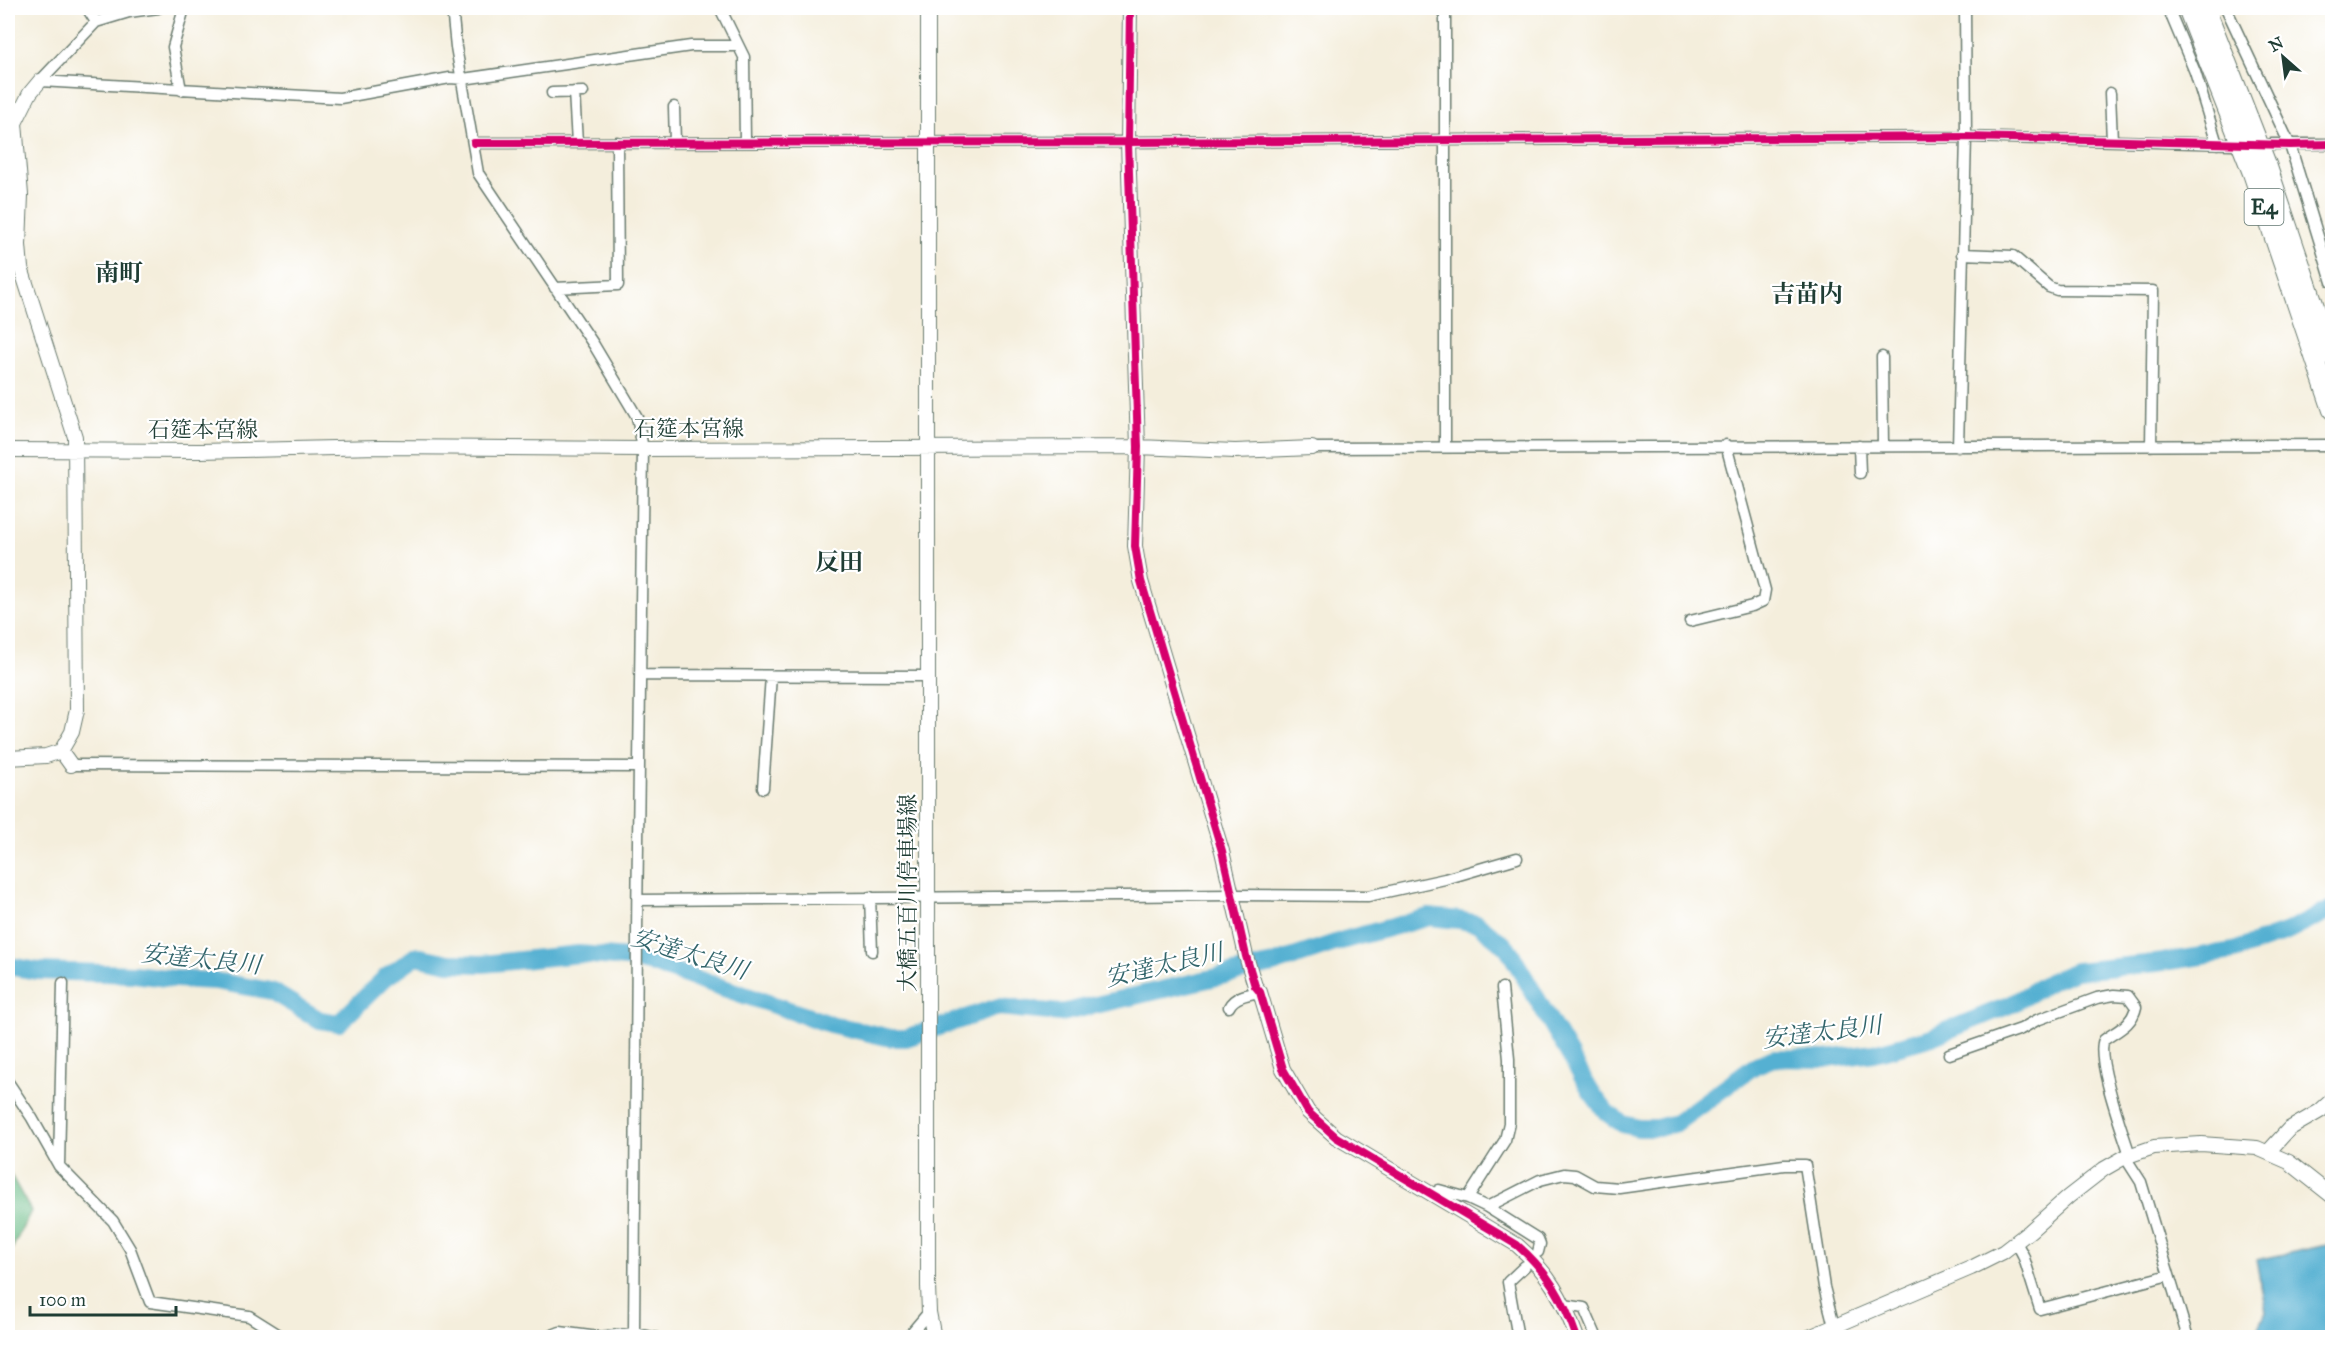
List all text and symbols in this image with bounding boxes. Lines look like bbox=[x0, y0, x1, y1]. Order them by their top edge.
north arrow bbox=[2253, 27, 2313, 87]
text: N bbox=[2266, 32, 2287, 56]
road number: E4 bbox=[2244, 189, 2284, 225]
district label: 南町 bbox=[95, 258, 143, 288]
district label: 吉苗内 bbox=[1771, 279, 1843, 309]
street label: 石筵本宮線 bbox=[634, 415, 744, 442]
street label: 石筵本宮線 bbox=[148, 416, 258, 443]
district label: 反田 bbox=[815, 547, 863, 577]
street label: 大橋五百川停車場線 bbox=[894, 794, 921, 992]
water label: 安達太良川 bbox=[628, 922, 755, 987]
water label: 安達太良川 bbox=[1102, 936, 1229, 993]
water label: 安達太良川 bbox=[140, 938, 265, 981]
water label: 安達太良川 bbox=[1761, 1009, 1886, 1054]
scale bar bbox=[30, 1279, 176, 1317]
text: 100 m bbox=[39, 1289, 86, 1311]

